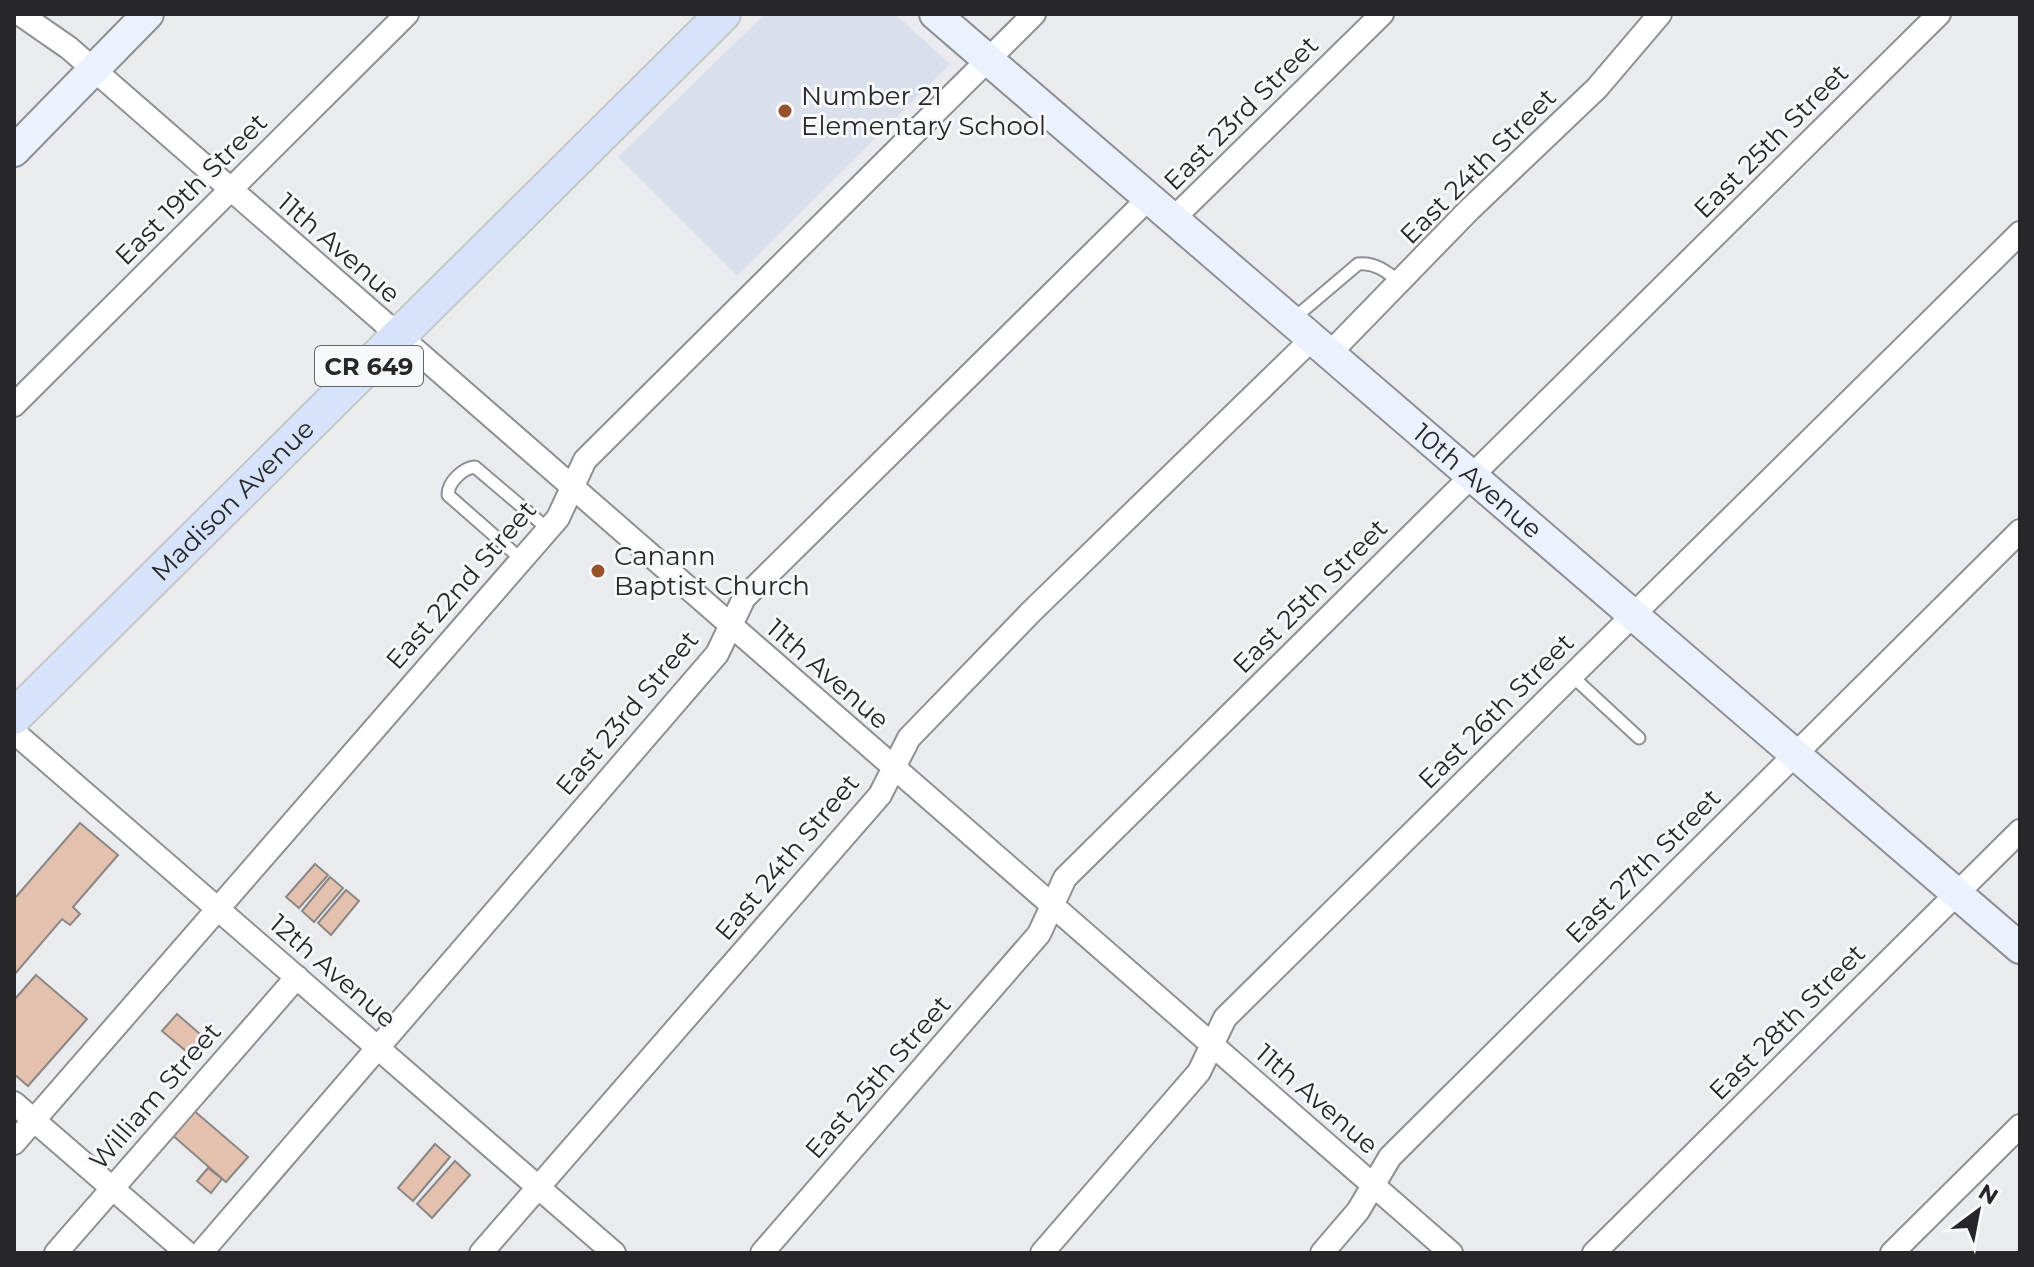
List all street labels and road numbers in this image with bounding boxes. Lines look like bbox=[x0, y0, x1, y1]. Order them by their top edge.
street label: East 23rd Street bbox=[1157, 29, 1325, 197]
street label: East 25th Street bbox=[1687, 57, 1855, 225]
street label: East 24th Street bbox=[1393, 81, 1563, 251]
street label: East 19th Street bbox=[108, 106, 274, 272]
street label: 11th Avenue bbox=[271, 186, 407, 310]
road number: CR 649 bbox=[315, 346, 423, 386]
street label: Madison Avenue bbox=[145, 413, 321, 588]
street label: 10th Avenue bbox=[1407, 417, 1549, 545]
street label: East 22nd Street bbox=[379, 494, 543, 676]
street label: East 25th Street bbox=[1226, 512, 1394, 680]
street label: 11th Avenue bbox=[760, 612, 896, 736]
street label: East 23rd Street bbox=[549, 624, 705, 802]
street label: East 26th Street bbox=[1412, 627, 1580, 795]
street label: East 24th Street bbox=[708, 767, 866, 947]
street label: East 27th Street bbox=[1559, 782, 1727, 950]
street label: 12th Avenue bbox=[263, 907, 403, 1035]
street label: East 28th Street bbox=[1702, 937, 1872, 1107]
street label: East 25th Street bbox=[798, 989, 958, 1165]
street label: William Street bbox=[82, 1016, 228, 1176]
street label: 11th Avenue bbox=[1249, 1037, 1385, 1161]

